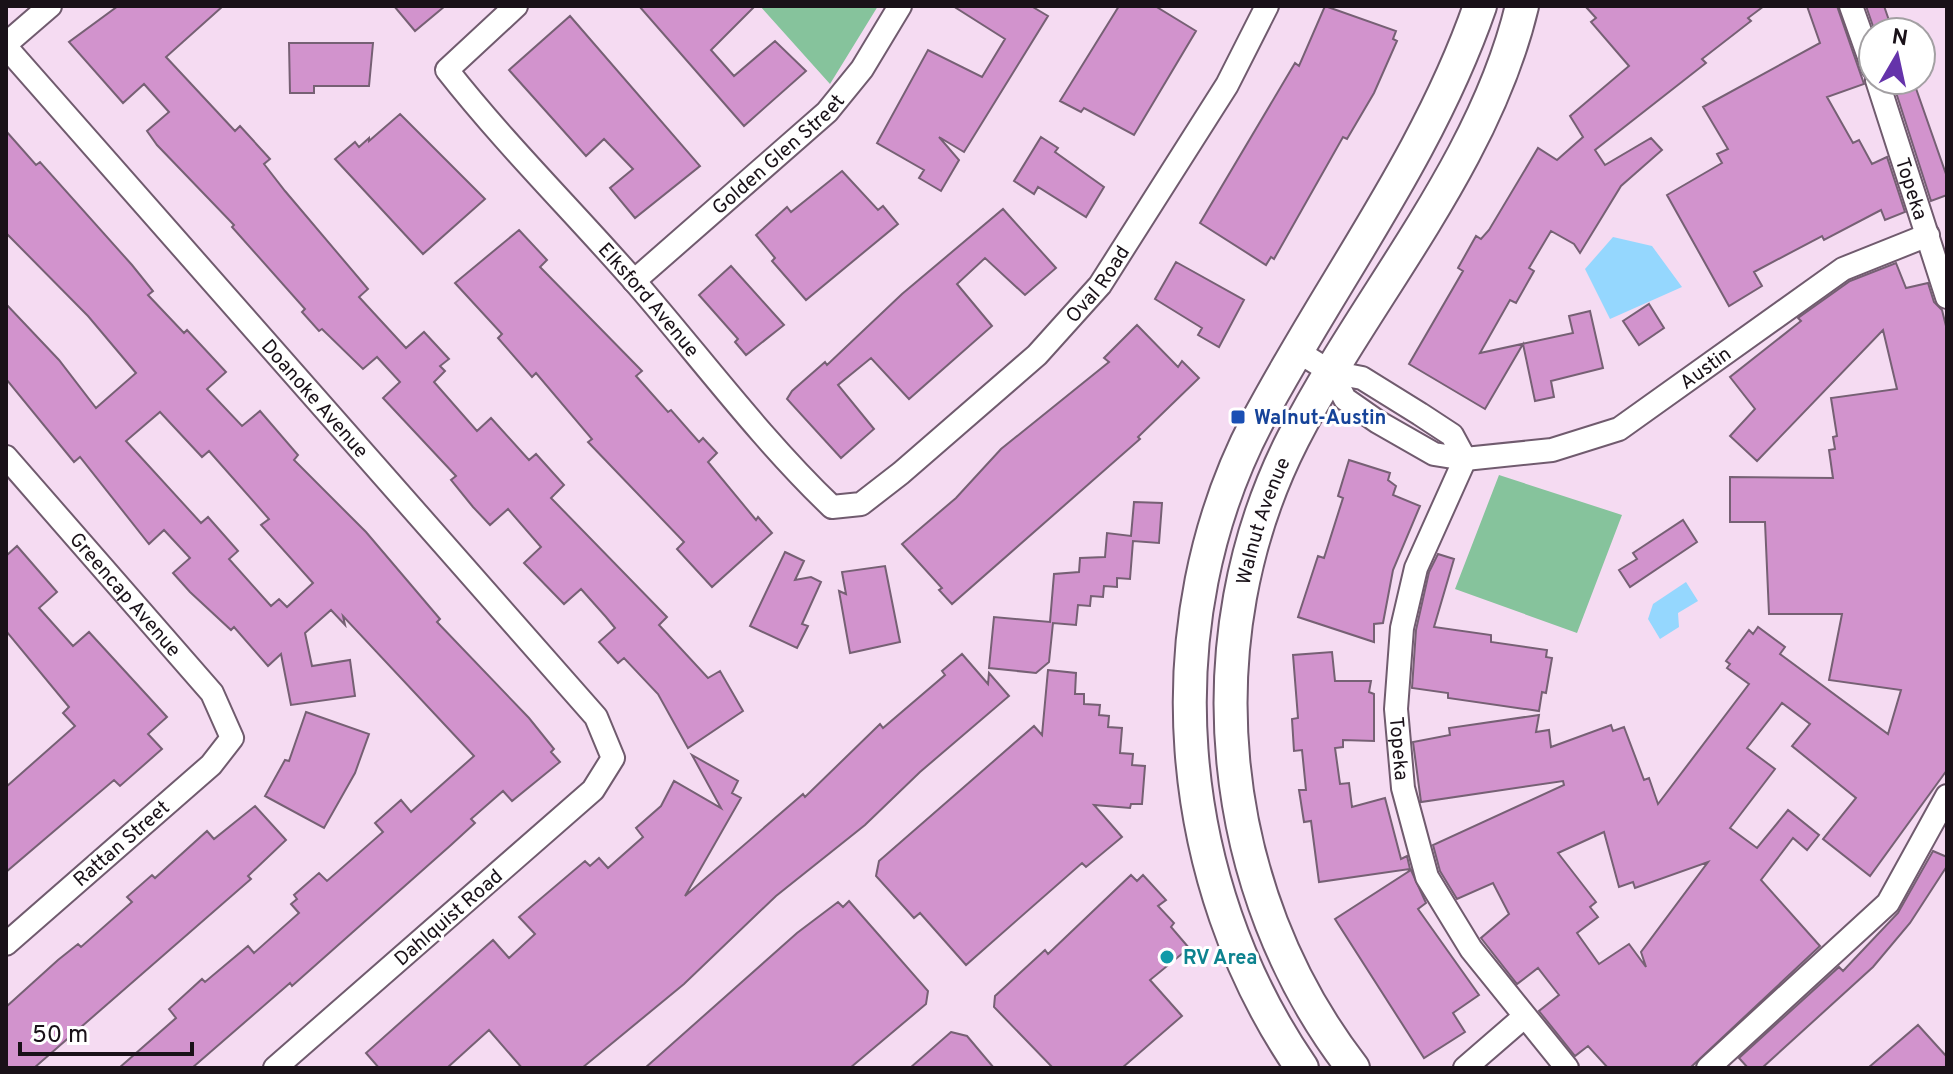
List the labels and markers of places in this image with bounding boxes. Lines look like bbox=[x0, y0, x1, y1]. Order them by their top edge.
place label: Walnut-Austin bbox=[1254, 406, 1386, 432]
marker: Walnut-Austin bbox=[1229, 408, 1247, 426]
place label: RV Area bbox=[1183, 946, 1257, 972]
marker: RV Area bbox=[1158, 948, 1176, 966]

